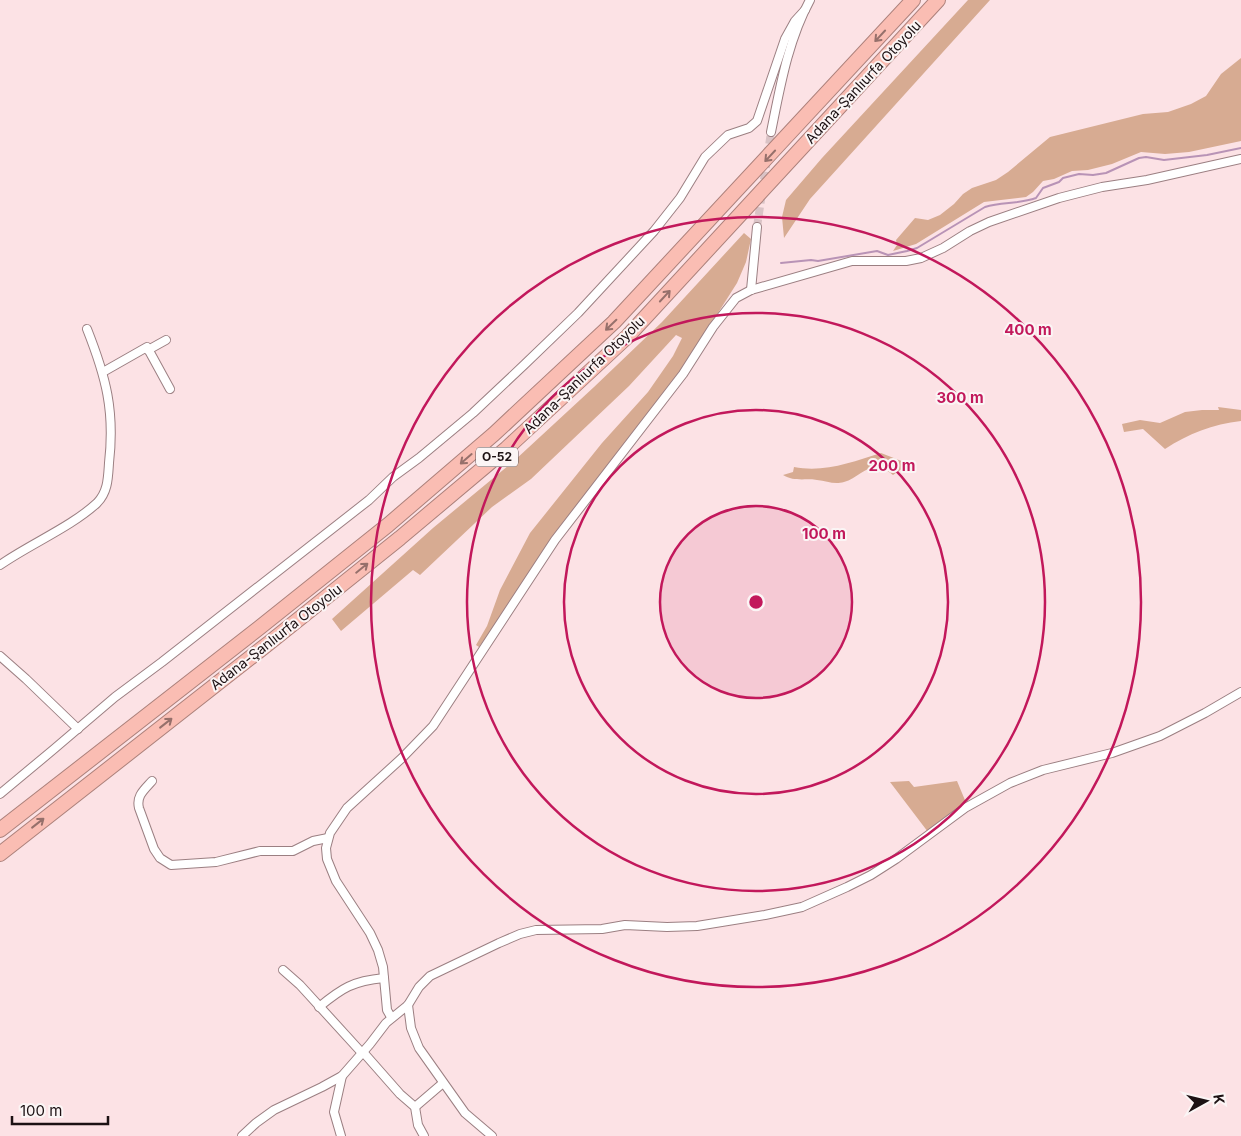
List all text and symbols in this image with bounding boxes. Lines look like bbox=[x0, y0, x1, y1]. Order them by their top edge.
street label: Adana-Şanlıurfa Otoyolu bbox=[801, 17, 924, 147]
one-way arrow bbox=[874, 29, 886, 42]
one-way arrow bbox=[764, 149, 776, 162]
one-way arrow bbox=[659, 289, 671, 302]
street label: Adana-Şanlıurfa Otoyolu bbox=[519, 312, 648, 437]
one-way arrow bbox=[605, 319, 617, 331]
text: 400 m bbox=[1004, 320, 1052, 339]
text: 300 m bbox=[936, 388, 984, 407]
road number: O-52 bbox=[476, 448, 518, 467]
one-way arrow bbox=[459, 453, 472, 464]
text: 200 m bbox=[869, 456, 915, 475]
text: 100 m bbox=[802, 524, 846, 543]
one-way arrow bbox=[355, 563, 368, 574]
street label: Adana-Şanlıurfa Otoyolu bbox=[207, 580, 345, 693]
centre of rings bbox=[747, 593, 765, 611]
one-way arrow bbox=[159, 718, 173, 728]
one-way arrow bbox=[31, 818, 44, 829]
north arrow bbox=[1181, 1076, 1231, 1126]
text: K bbox=[1210, 1093, 1228, 1105]
scale bar bbox=[12, 1094, 109, 1126]
text: 100 m bbox=[20, 1101, 62, 1120]

